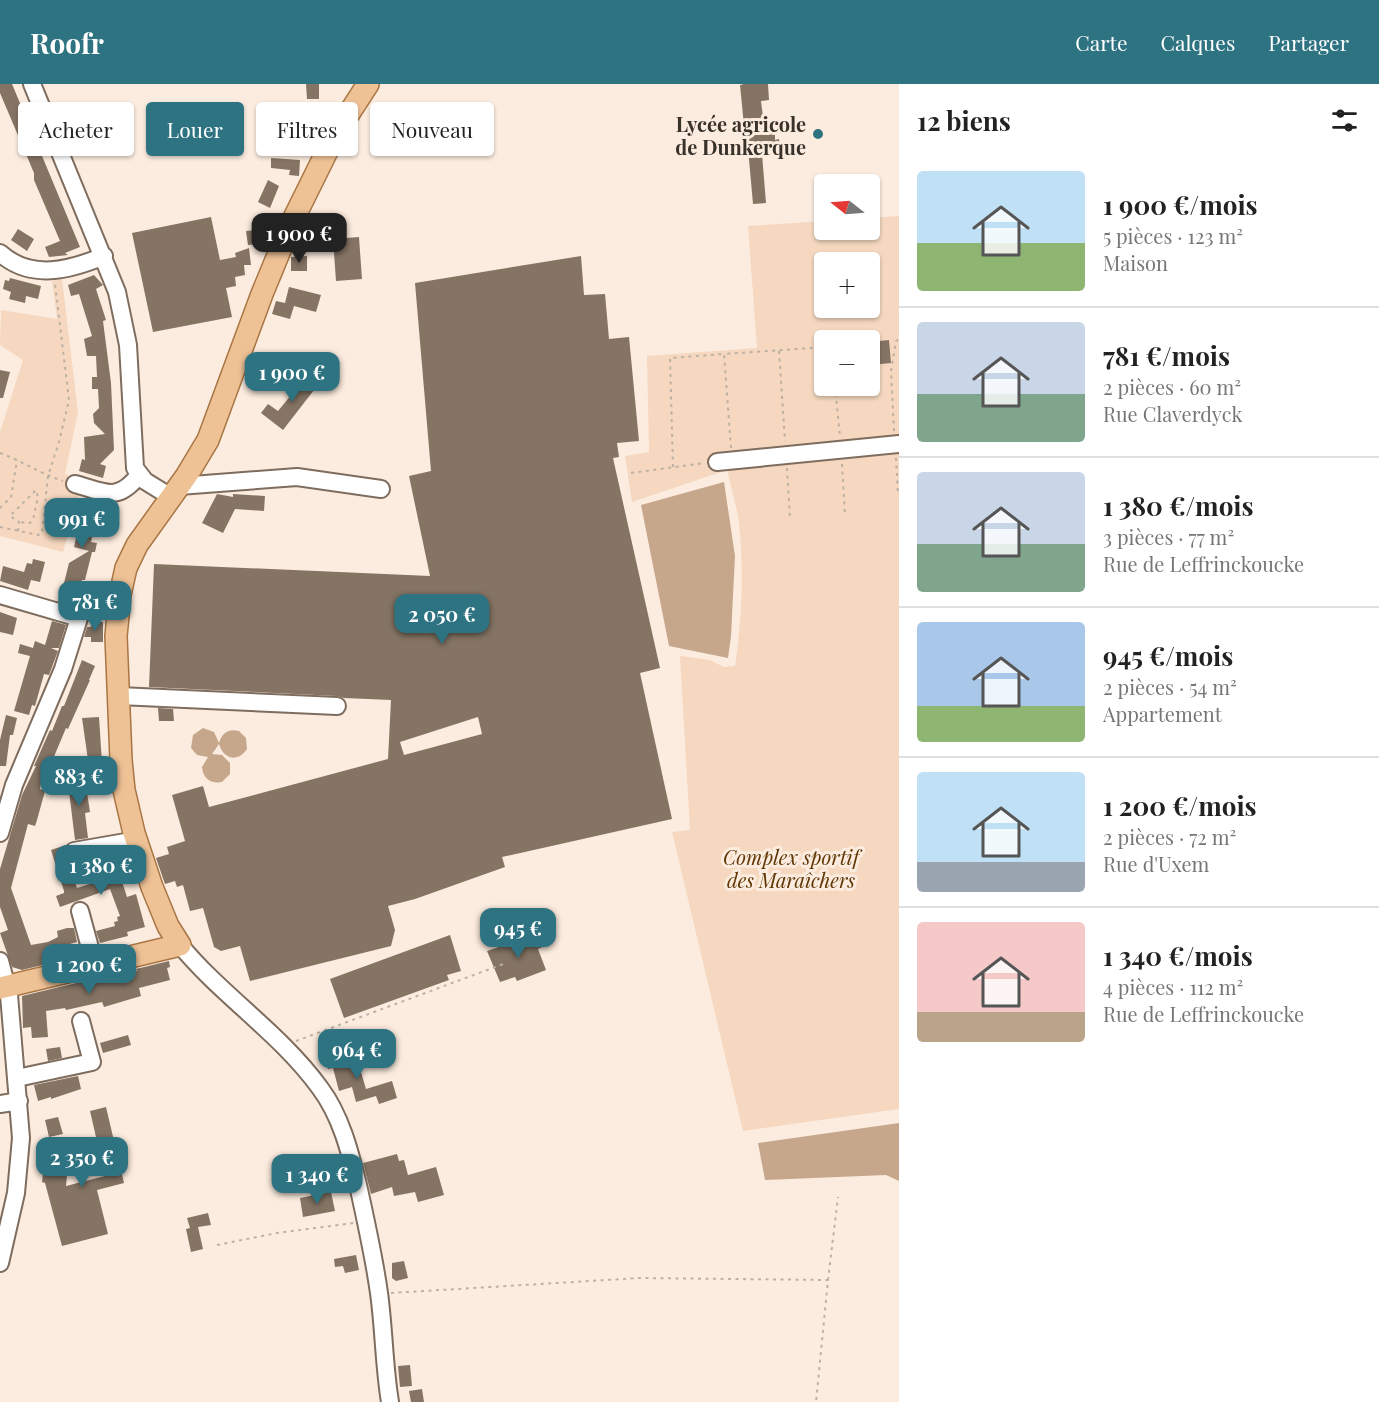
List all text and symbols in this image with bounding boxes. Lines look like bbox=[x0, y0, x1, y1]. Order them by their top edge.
text: Roofr bbox=[30, 24, 104, 61]
text: Carte bbox=[1075, 28, 1128, 56]
text: Calques bbox=[1161, 28, 1235, 56]
text: Partager bbox=[1268, 28, 1349, 56]
chip: Acheter bbox=[18, 102, 134, 156]
chip: Louer bbox=[146, 102, 244, 156]
chip: Filtres bbox=[256, 102, 358, 156]
chip: Nouveau bbox=[370, 102, 494, 156]
text: 12 biens bbox=[917, 103, 1011, 138]
icon: filters bbox=[1328, 104, 1361, 137]
place label: Lycée agricole de Dunkerque bbox=[675, 110, 806, 160]
marker: Lycée agricole de Dunkerque bbox=[811, 127, 825, 141]
north arrow bbox=[814, 174, 880, 240]
map controls bbox=[814, 174, 880, 396]
text: 1 900 €/mois bbox=[1103, 187, 1258, 222]
icon: home bbox=[965, 195, 1037, 267]
pin: 1 900 € bbox=[244, 213, 354, 264]
text: 1 900 € bbox=[266, 219, 332, 246]
text: 5 pièces · 123 m² bbox=[1103, 222, 1243, 249]
text: Maison bbox=[1103, 249, 1168, 276]
button: + bbox=[814, 252, 880, 318]
button: − bbox=[814, 330, 880, 396]
text: 781 €/mois bbox=[1103, 338, 1230, 373]
icon: home bbox=[965, 346, 1037, 418]
pin: 1 900 € bbox=[237, 352, 347, 403]
text: 1 900 € bbox=[259, 358, 325, 385]
text: 2 pièces · 60 m² bbox=[1103, 373, 1241, 400]
text: Rue Claverdyck bbox=[1103, 400, 1242, 427]
text: 1 380 €/mois bbox=[1103, 488, 1254, 523]
icon: home bbox=[965, 496, 1037, 568]
pin: 991 € bbox=[40, 498, 124, 549]
text: 991 € bbox=[58, 504, 106, 531]
text: 3 pièces · 77 m² bbox=[1103, 523, 1234, 550]
text: Rue de Leffrinckoucke bbox=[1103, 550, 1304, 577]
pin: 781 € bbox=[53, 581, 137, 632]
text: 781 € bbox=[72, 587, 118, 614]
pin: 2 050 € bbox=[387, 594, 497, 645]
text: 2 050 € bbox=[408, 600, 476, 627]
text: 945 €/mois bbox=[1103, 638, 1233, 673]
icon: home bbox=[965, 646, 1037, 718]
text: 2 pièces · 54 m² bbox=[1103, 673, 1237, 700]
text: Appartement bbox=[1103, 700, 1222, 727]
pin: 883 € bbox=[37, 756, 121, 807]
text: 883 € bbox=[54, 762, 104, 789]
text: 1 200 €/mois bbox=[1103, 788, 1257, 823]
icon: home bbox=[965, 796, 1037, 868]
text: 2 pièces · 72 m² bbox=[1103, 823, 1236, 850]
park label: Complex sportif des Maraîchers bbox=[723, 843, 863, 893]
pin: 1 380 € bbox=[46, 845, 156, 896]
text: Rue d'Uxem bbox=[1103, 850, 1209, 877]
text: 1 380 € bbox=[69, 851, 133, 878]
pin: 945 € bbox=[476, 908, 560, 959]
text: 945 € bbox=[494, 914, 542, 941]
text: 1 340 €/mois bbox=[1103, 938, 1253, 973]
pin: 1 200 € bbox=[34, 944, 144, 995]
icon: home bbox=[965, 946, 1037, 1018]
text: 1 200 € bbox=[56, 950, 122, 977]
text: 4 pièces · 112 m² bbox=[1103, 973, 1243, 1000]
text: Rue de Leffrinckoucke bbox=[1103, 1000, 1304, 1027]
pin: 964 € bbox=[315, 1029, 399, 1080]
text: 964 € bbox=[332, 1035, 382, 1062]
pin: 2 350 € bbox=[27, 1137, 137, 1188]
text: 2 350 € bbox=[50, 1143, 114, 1170]
pin: 1 340 € bbox=[262, 1154, 372, 1205]
text: 1 340 € bbox=[286, 1160, 348, 1187]

